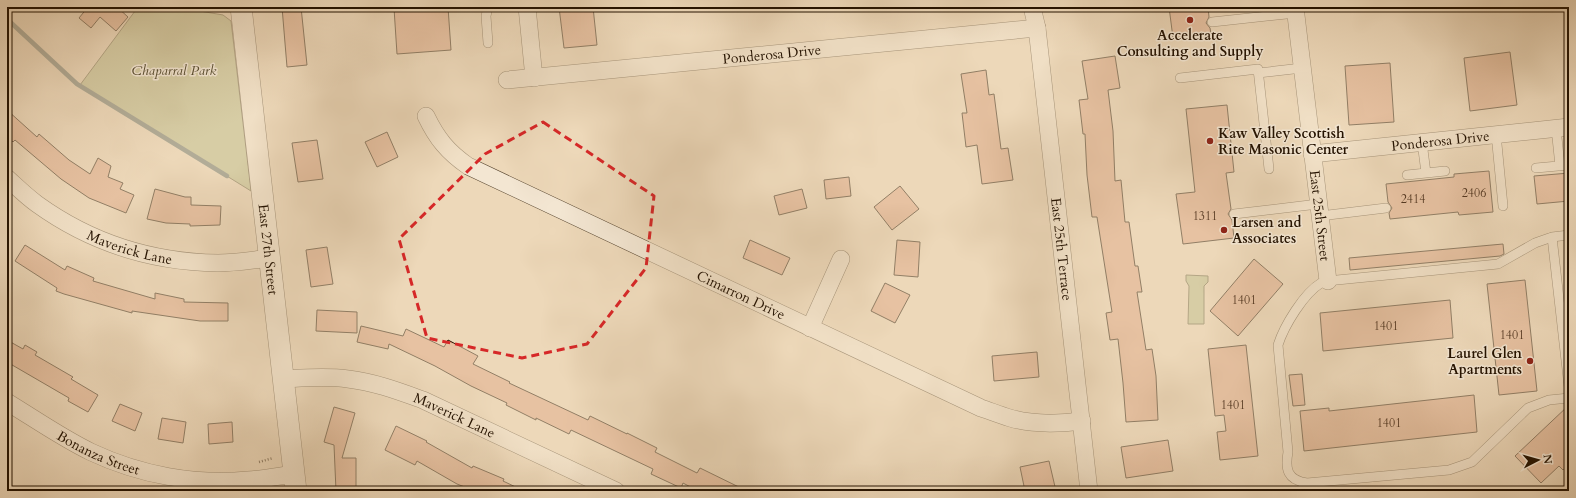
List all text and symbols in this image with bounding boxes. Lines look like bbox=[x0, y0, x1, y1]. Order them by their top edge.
marker: Accelerate Consulting and Supply bbox=[1185, 15, 1195, 25]
place label: Accelerate Consulting and Supply bbox=[1117, 26, 1263, 61]
street label: Ponderosa Drive bbox=[722, 40, 822, 69]
park label: Chaparral Park bbox=[132, 61, 217, 80]
place label: Kaw Valley Scottish Rite Masonic Center bbox=[1218, 124, 1348, 159]
street label: Ponderosa Drive bbox=[1390, 126, 1490, 156]
marker: Kaw Valley Scottish Rite Masonic Center bbox=[1205, 136, 1215, 146]
street label: East 25th Street bbox=[1305, 169, 1335, 263]
house number: 2406 bbox=[1462, 185, 1486, 201]
house number: 2414 bbox=[1401, 191, 1425, 207]
street label: East 25th Terrace bbox=[1046, 197, 1077, 302]
street label: East 27th Street bbox=[253, 203, 283, 297]
house number: 1311 bbox=[1193, 208, 1217, 224]
place label: Larsen and Associates bbox=[1232, 213, 1302, 248]
marker: Larsen and Associates bbox=[1219, 225, 1229, 235]
street label: Maverick Lane bbox=[84, 226, 174, 269]
street label: Cimarron Drive bbox=[693, 266, 788, 324]
house number: 1401 bbox=[1232, 292, 1256, 308]
house number: 1401 bbox=[1374, 318, 1398, 334]
house number: 1401 bbox=[1500, 327, 1524, 343]
place label: Laurel Glen Apartments bbox=[1447, 344, 1522, 379]
marker: Laurel Glen Apartments bbox=[1525, 356, 1535, 366]
street label: Maverick Lane bbox=[411, 388, 498, 443]
house number: 1401 bbox=[1221, 397, 1245, 413]
house number: 1401 bbox=[1377, 415, 1401, 431]
street label: Bonanza Street bbox=[53, 426, 142, 480]
north arrow bbox=[1518, 440, 1558, 480]
text: N bbox=[1539, 453, 1555, 465]

